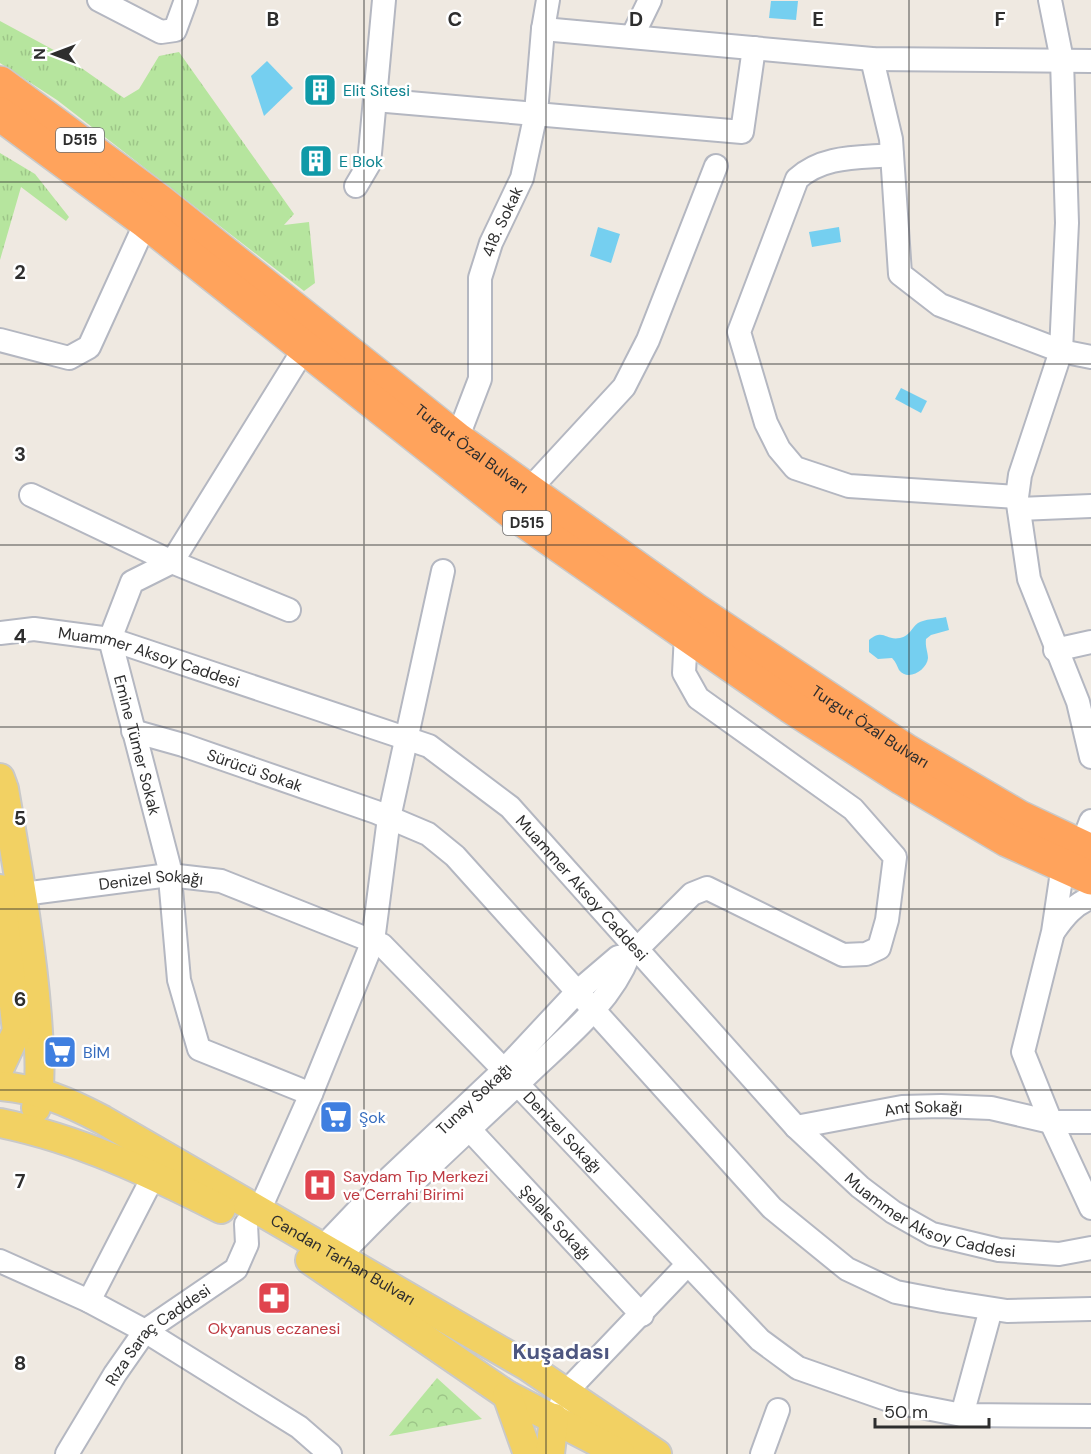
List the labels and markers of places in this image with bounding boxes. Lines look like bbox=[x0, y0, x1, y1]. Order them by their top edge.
building icon: Elit Sitesi bbox=[302, 72, 338, 108]
place label: Elit Sitesi bbox=[343, 80, 410, 101]
building icon: E Blok bbox=[298, 143, 334, 179]
place label: E Blok bbox=[339, 151, 383, 172]
supermarket icon: BİM bbox=[42, 1034, 78, 1070]
place label: BİM bbox=[83, 1042, 110, 1063]
supermarket icon: Şok bbox=[318, 1099, 354, 1135]
place label: Şok bbox=[359, 1107, 386, 1128]
place label: Saydam Tıp Merkezi ve Cerrahi Birimi bbox=[343, 1166, 488, 1205]
hospital icon: Saydam Tıp Merkezi ve Cerrahi Birimi bbox=[302, 1167, 338, 1203]
pharmacy icon: Okyanus eczanesi bbox=[256, 1280, 292, 1316]
place label: Okyanus eczanesi bbox=[208, 1318, 340, 1339]

